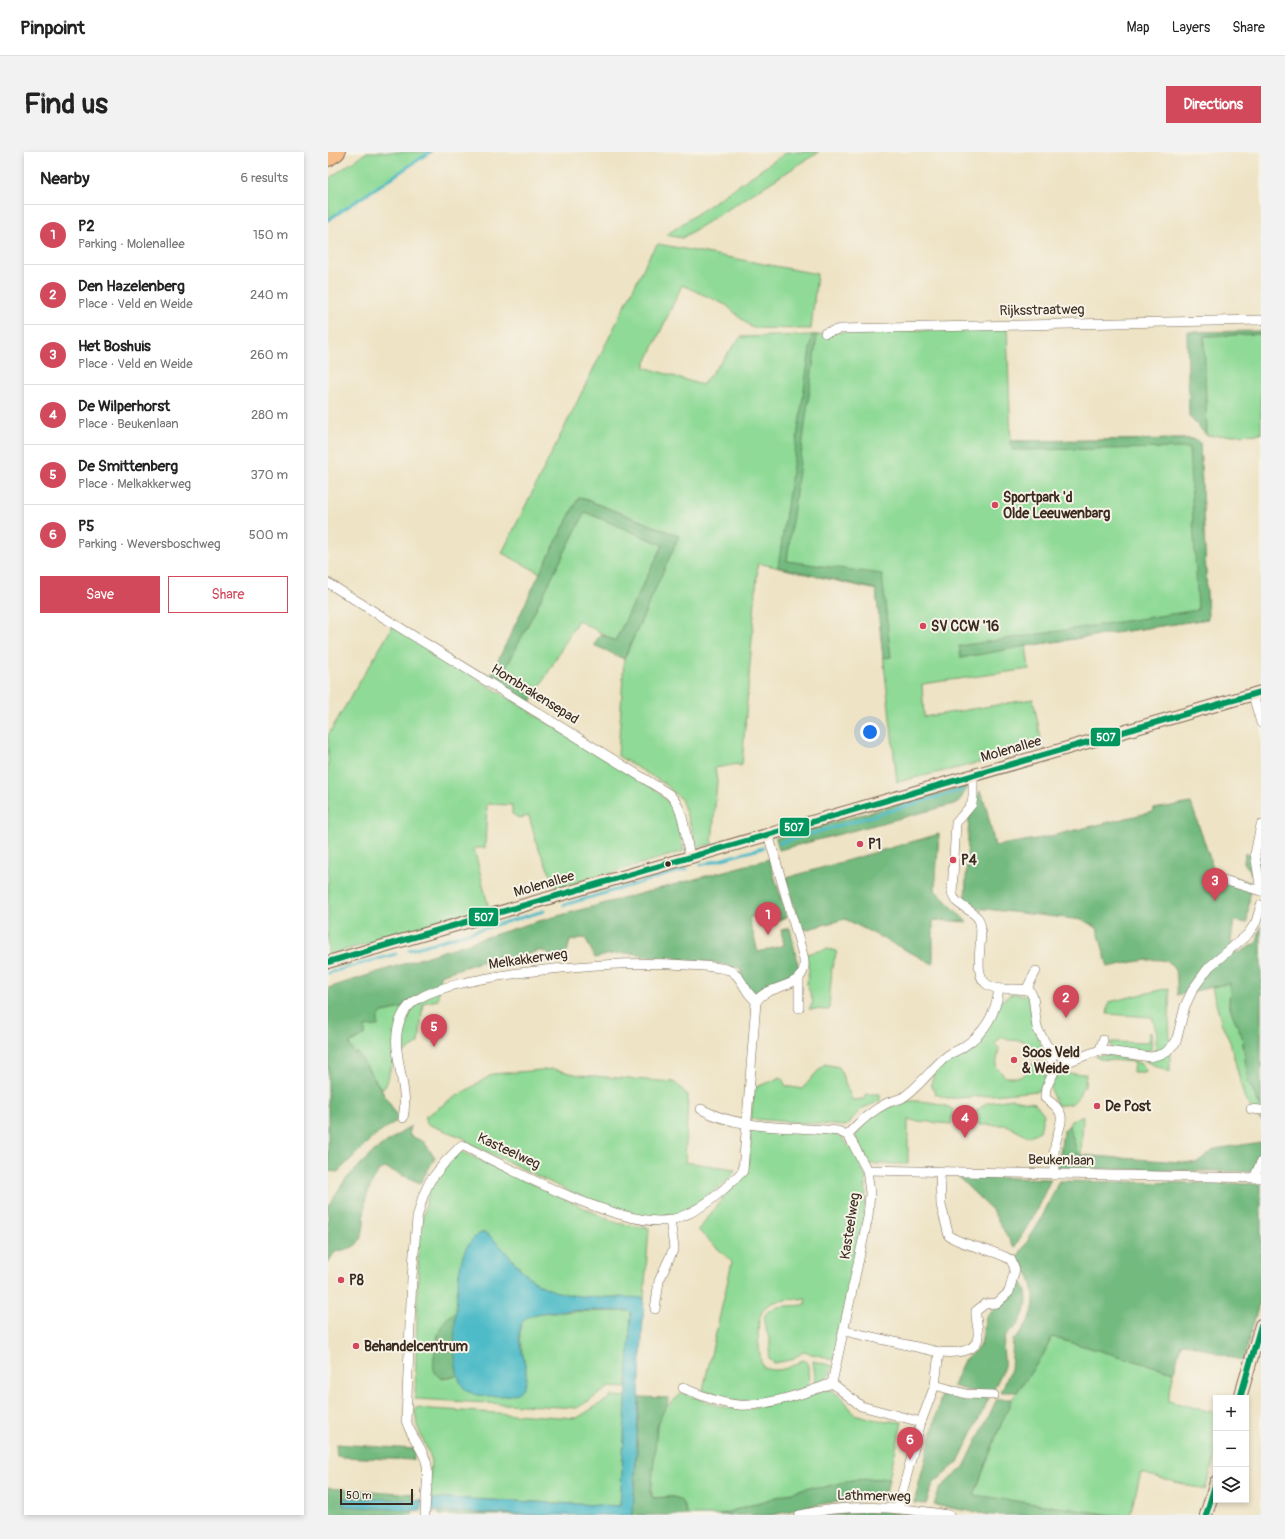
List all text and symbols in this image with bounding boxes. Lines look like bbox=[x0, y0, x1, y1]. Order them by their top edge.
text: Pinpoint bbox=[20, 16, 85, 40]
text: Map bbox=[1127, 19, 1150, 36]
text: Layers bbox=[1172, 19, 1210, 36]
text: Share bbox=[1232, 19, 1265, 36]
button: Directions bbox=[1166, 86, 1261, 123]
text: Find us bbox=[24, 87, 108, 122]
text: Nearby bbox=[40, 168, 89, 189]
text: 6 results bbox=[241, 170, 288, 186]
text: P2 bbox=[78, 217, 95, 236]
text: 1 bbox=[50, 227, 56, 243]
text: 150 m bbox=[253, 227, 288, 243]
text: Parking · Molenallee bbox=[78, 236, 185, 252]
text: Den Hazelenberg bbox=[78, 277, 185, 296]
text: 2 bbox=[49, 287, 57, 303]
text: 240 m bbox=[250, 287, 288, 303]
text: Place · Veld en Weide bbox=[78, 296, 193, 312]
street label: Rijksstraatweg bbox=[999, 301, 1085, 319]
text: Het Boshuis bbox=[78, 337, 151, 356]
text: 3 bbox=[49, 347, 57, 363]
text: 260 m bbox=[250, 347, 288, 363]
text: Place · Veld en Weide bbox=[78, 356, 193, 372]
text: De Wilperhorst bbox=[78, 397, 170, 416]
text: 4 bbox=[49, 407, 57, 423]
text: 280 m bbox=[251, 407, 288, 423]
text: Place · Beukenlaan bbox=[78, 416, 179, 432]
text: De Smittenberg bbox=[78, 457, 178, 476]
text: 5 bbox=[49, 467, 57, 483]
text: 370 m bbox=[251, 467, 288, 483]
text: Place · Melkakkerweg bbox=[78, 476, 191, 492]
place label: Sportpark 'd Olde Leeuwenbarg bbox=[1003, 489, 1110, 522]
marker: Sportpark 'd Olde Leeuwenbarg bbox=[990, 500, 1000, 510]
text: P5 bbox=[78, 517, 94, 536]
text: 6 bbox=[49, 527, 57, 543]
text: 500 m bbox=[249, 527, 288, 543]
text: Parking · Weversboschweg bbox=[78, 536, 221, 552]
button: Save bbox=[40, 576, 160, 613]
button: Share bbox=[168, 576, 288, 613]
place label: SV CCW '16 bbox=[931, 618, 999, 635]
marker: SV CCW '16 bbox=[918, 621, 928, 631]
street label: Hombrakensepad bbox=[488, 660, 582, 728]
your location bbox=[860, 722, 880, 742]
line badge: 507 bbox=[1090, 727, 1121, 747]
text: 507 bbox=[1096, 731, 1116, 744]
street label: Molenallee bbox=[979, 732, 1043, 766]
line badge: 507 bbox=[779, 817, 810, 837]
text: 507 bbox=[784, 821, 804, 834]
place label: P1 bbox=[868, 836, 881, 853]
marker: P1 bbox=[855, 839, 865, 849]
place label: P4 bbox=[961, 852, 978, 869]
marker: P4 bbox=[948, 855, 958, 865]
unlabelled marker bbox=[663, 859, 673, 869]
street label: Molenallee bbox=[512, 867, 576, 901]
pin: 3 bbox=[1202, 868, 1228, 901]
pin: 1 bbox=[755, 902, 781, 935]
line badge: 507 bbox=[468, 907, 499, 927]
text: 507 bbox=[474, 911, 494, 924]
street label: Melkakkerweg bbox=[487, 945, 569, 973]
pin: 2 bbox=[1053, 985, 1079, 1018]
pin: 5 bbox=[421, 1014, 447, 1047]
place label: Soos Veld & Weide bbox=[1022, 1044, 1080, 1077]
marker: Soos Veld & Weide bbox=[1009, 1055, 1019, 1065]
place label: De Post bbox=[1105, 1098, 1151, 1115]
marker: De Post bbox=[1092, 1101, 1102, 1111]
pin: 4 bbox=[952, 1105, 978, 1138]
street label: Kasteelweg bbox=[475, 1129, 543, 1173]
street label: Beukenlaan bbox=[1028, 1151, 1094, 1169]
street label: Kasteelweg bbox=[836, 1191, 864, 1261]
place label: P8 bbox=[349, 1272, 364, 1289]
marker: P8 bbox=[336, 1275, 346, 1285]
place label: Behandelcentrum bbox=[364, 1338, 468, 1355]
marker: Behandelcentrum bbox=[351, 1341, 361, 1351]
map controls bbox=[1213, 1395, 1249, 1503]
button: + bbox=[1213, 1395, 1249, 1431]
pin: 6 bbox=[897, 1427, 923, 1460]
button: − bbox=[1213, 1431, 1249, 1467]
button: layers bbox=[1213, 1467, 1249, 1503]
scale bar bbox=[340, 1487, 413, 1506]
street label: Lathmerweg bbox=[837, 1487, 911, 1505]
text: 50 m bbox=[346, 1489, 372, 1502]

